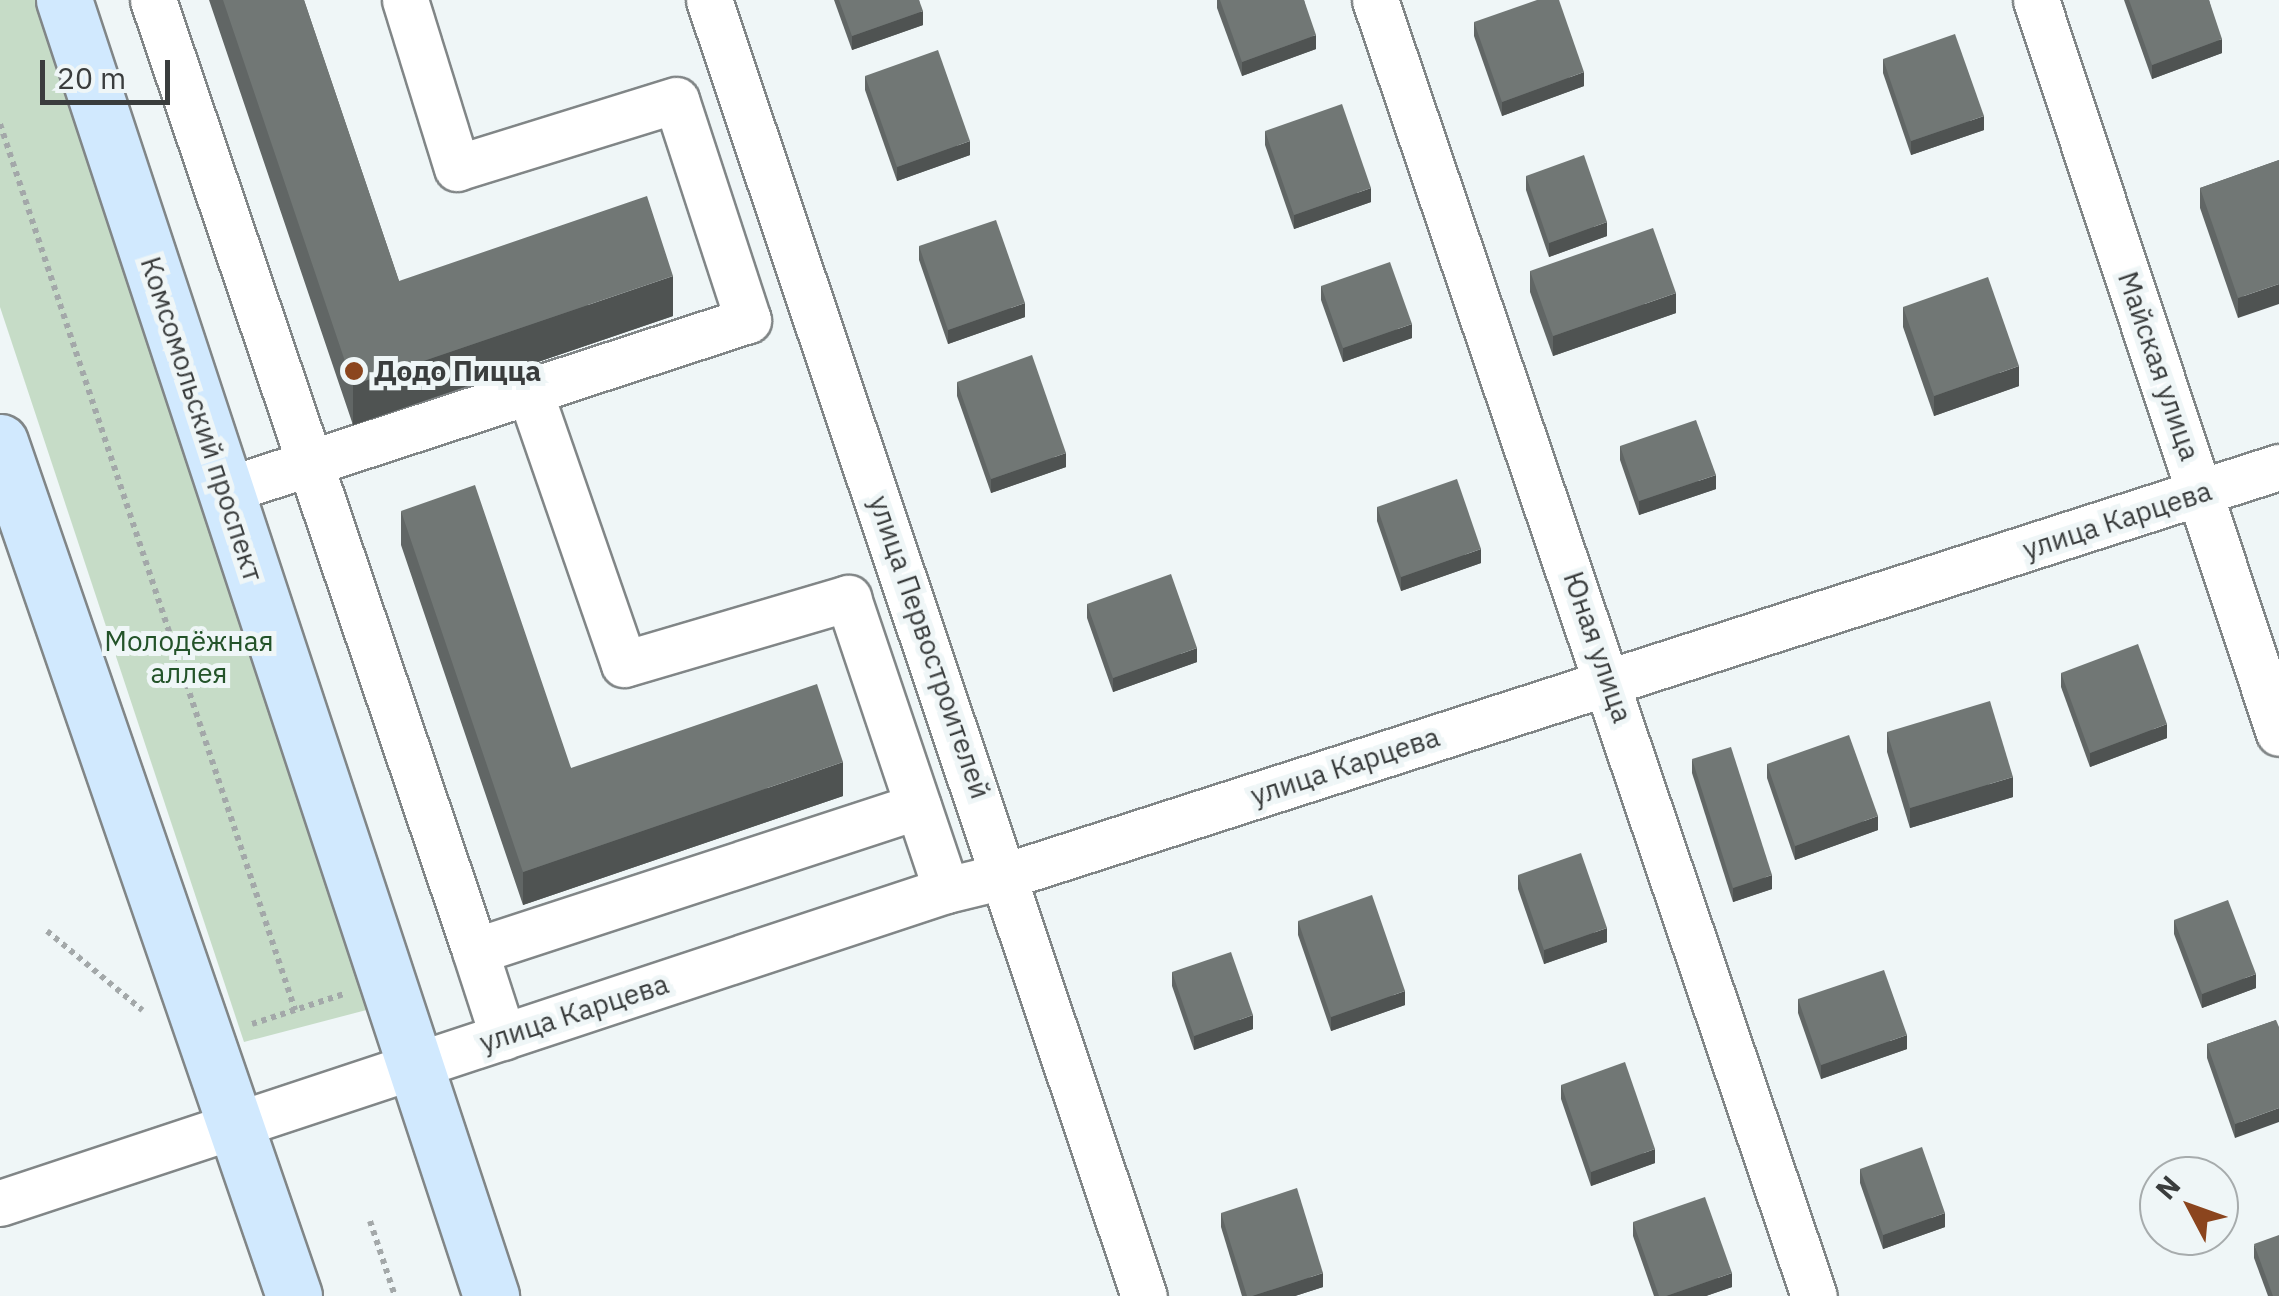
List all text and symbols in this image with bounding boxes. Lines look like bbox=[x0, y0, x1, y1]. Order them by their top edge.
scale bar bbox=[45, 40, 175, 102]
text: 20 m bbox=[57, 58, 126, 97]
street label: Комсомольский проспект bbox=[134, 253, 270, 585]
street label: Майская улица bbox=[2111, 267, 2207, 465]
place label: Додо Пицца bbox=[374, 354, 541, 388]
marker: Додо Пицца bbox=[343, 360, 365, 382]
street label: улица Карцева bbox=[2018, 474, 2216, 566]
street label: улица Первостроителей bbox=[862, 491, 998, 803]
street label: Юная улица bbox=[1556, 567, 1640, 727]
park label: Молодёжная аллея bbox=[104, 624, 274, 690]
street label: улица Карцева bbox=[1246, 720, 1444, 812]
street label: улица Карцева bbox=[475, 967, 673, 1059]
north arrow bbox=[2139, 1156, 2239, 1256]
text: N bbox=[2147, 1168, 2188, 1207]

